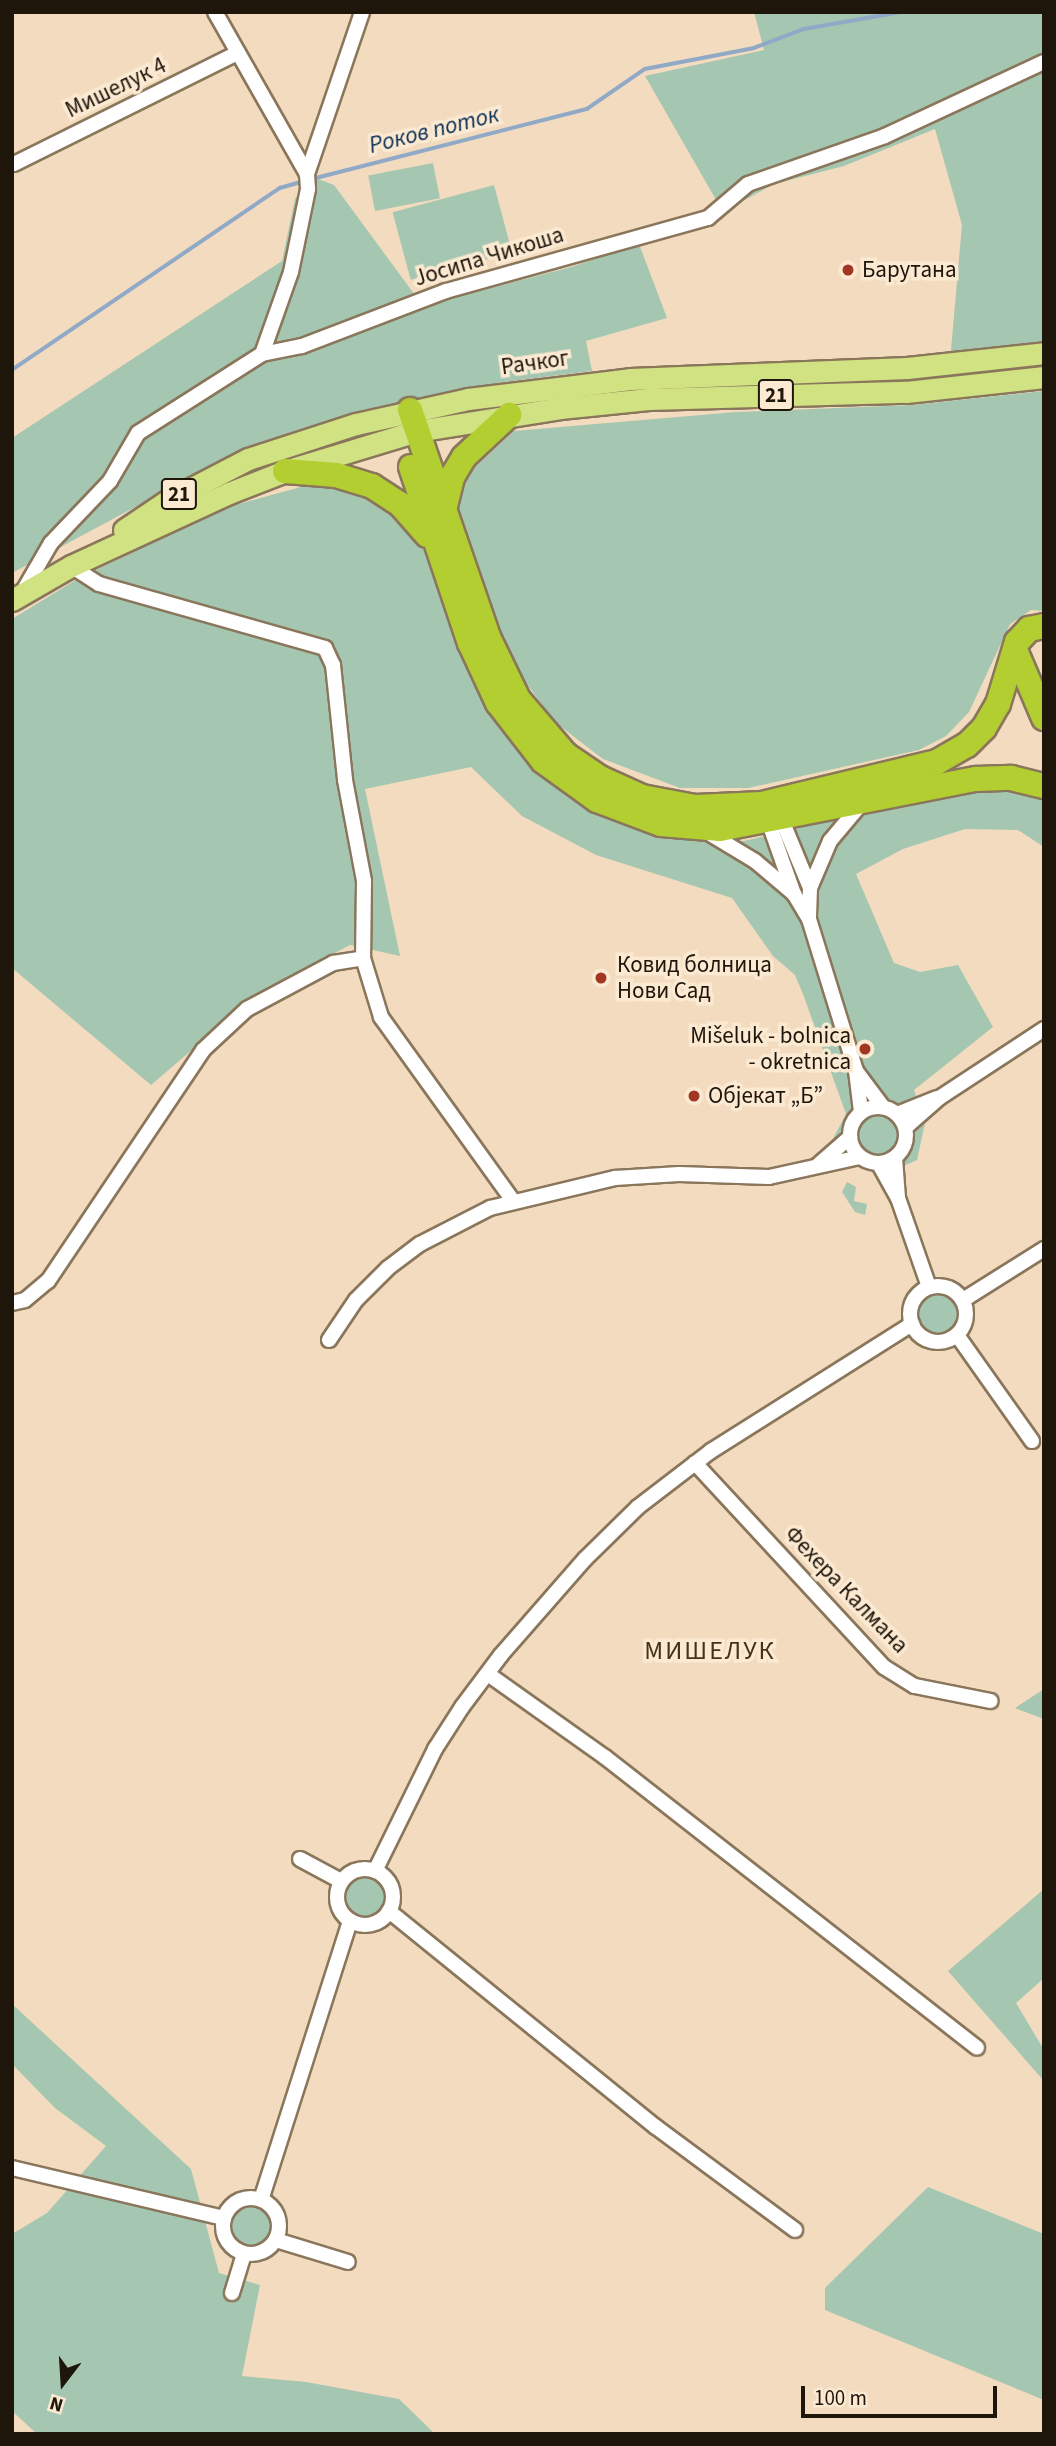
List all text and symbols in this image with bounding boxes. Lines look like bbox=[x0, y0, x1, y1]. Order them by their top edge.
street label: Мишелук 4 bbox=[61, 52, 171, 124]
water label: Роков поток bbox=[366, 100, 502, 160]
street label: Јосипа Чикоша bbox=[411, 221, 567, 293]
place label: Барутана bbox=[862, 256, 957, 284]
marker: Барутана bbox=[840, 262, 856, 278]
street label: Рачког bbox=[499, 345, 571, 381]
road number: 21 bbox=[757, 378, 795, 412]
road number: 21 bbox=[160, 476, 198, 512]
place label: Ковид болница Нови Сад bbox=[617, 951, 772, 1005]
marker: Ковид болница Нови Сад bbox=[591, 968, 611, 988]
place label: Mišeluk - bolnica - okretnica bbox=[690, 1022, 851, 1076]
marker: Mišeluk - bolnica - okretnica bbox=[857, 1041, 873, 1057]
place label: Објекат „Б” bbox=[708, 1082, 823, 1110]
marker: Објекат „Б” bbox=[686, 1088, 702, 1104]
street label: Фехера Калмана bbox=[778, 1521, 914, 1659]
district label: МИШЕЛУК bbox=[645, 1635, 775, 1667]
north arrow bbox=[28, 2348, 98, 2418]
scale bar bbox=[804, 2372, 1000, 2416]
text: 100 m bbox=[814, 2383, 867, 2413]
text: N bbox=[47, 2389, 67, 2418]

